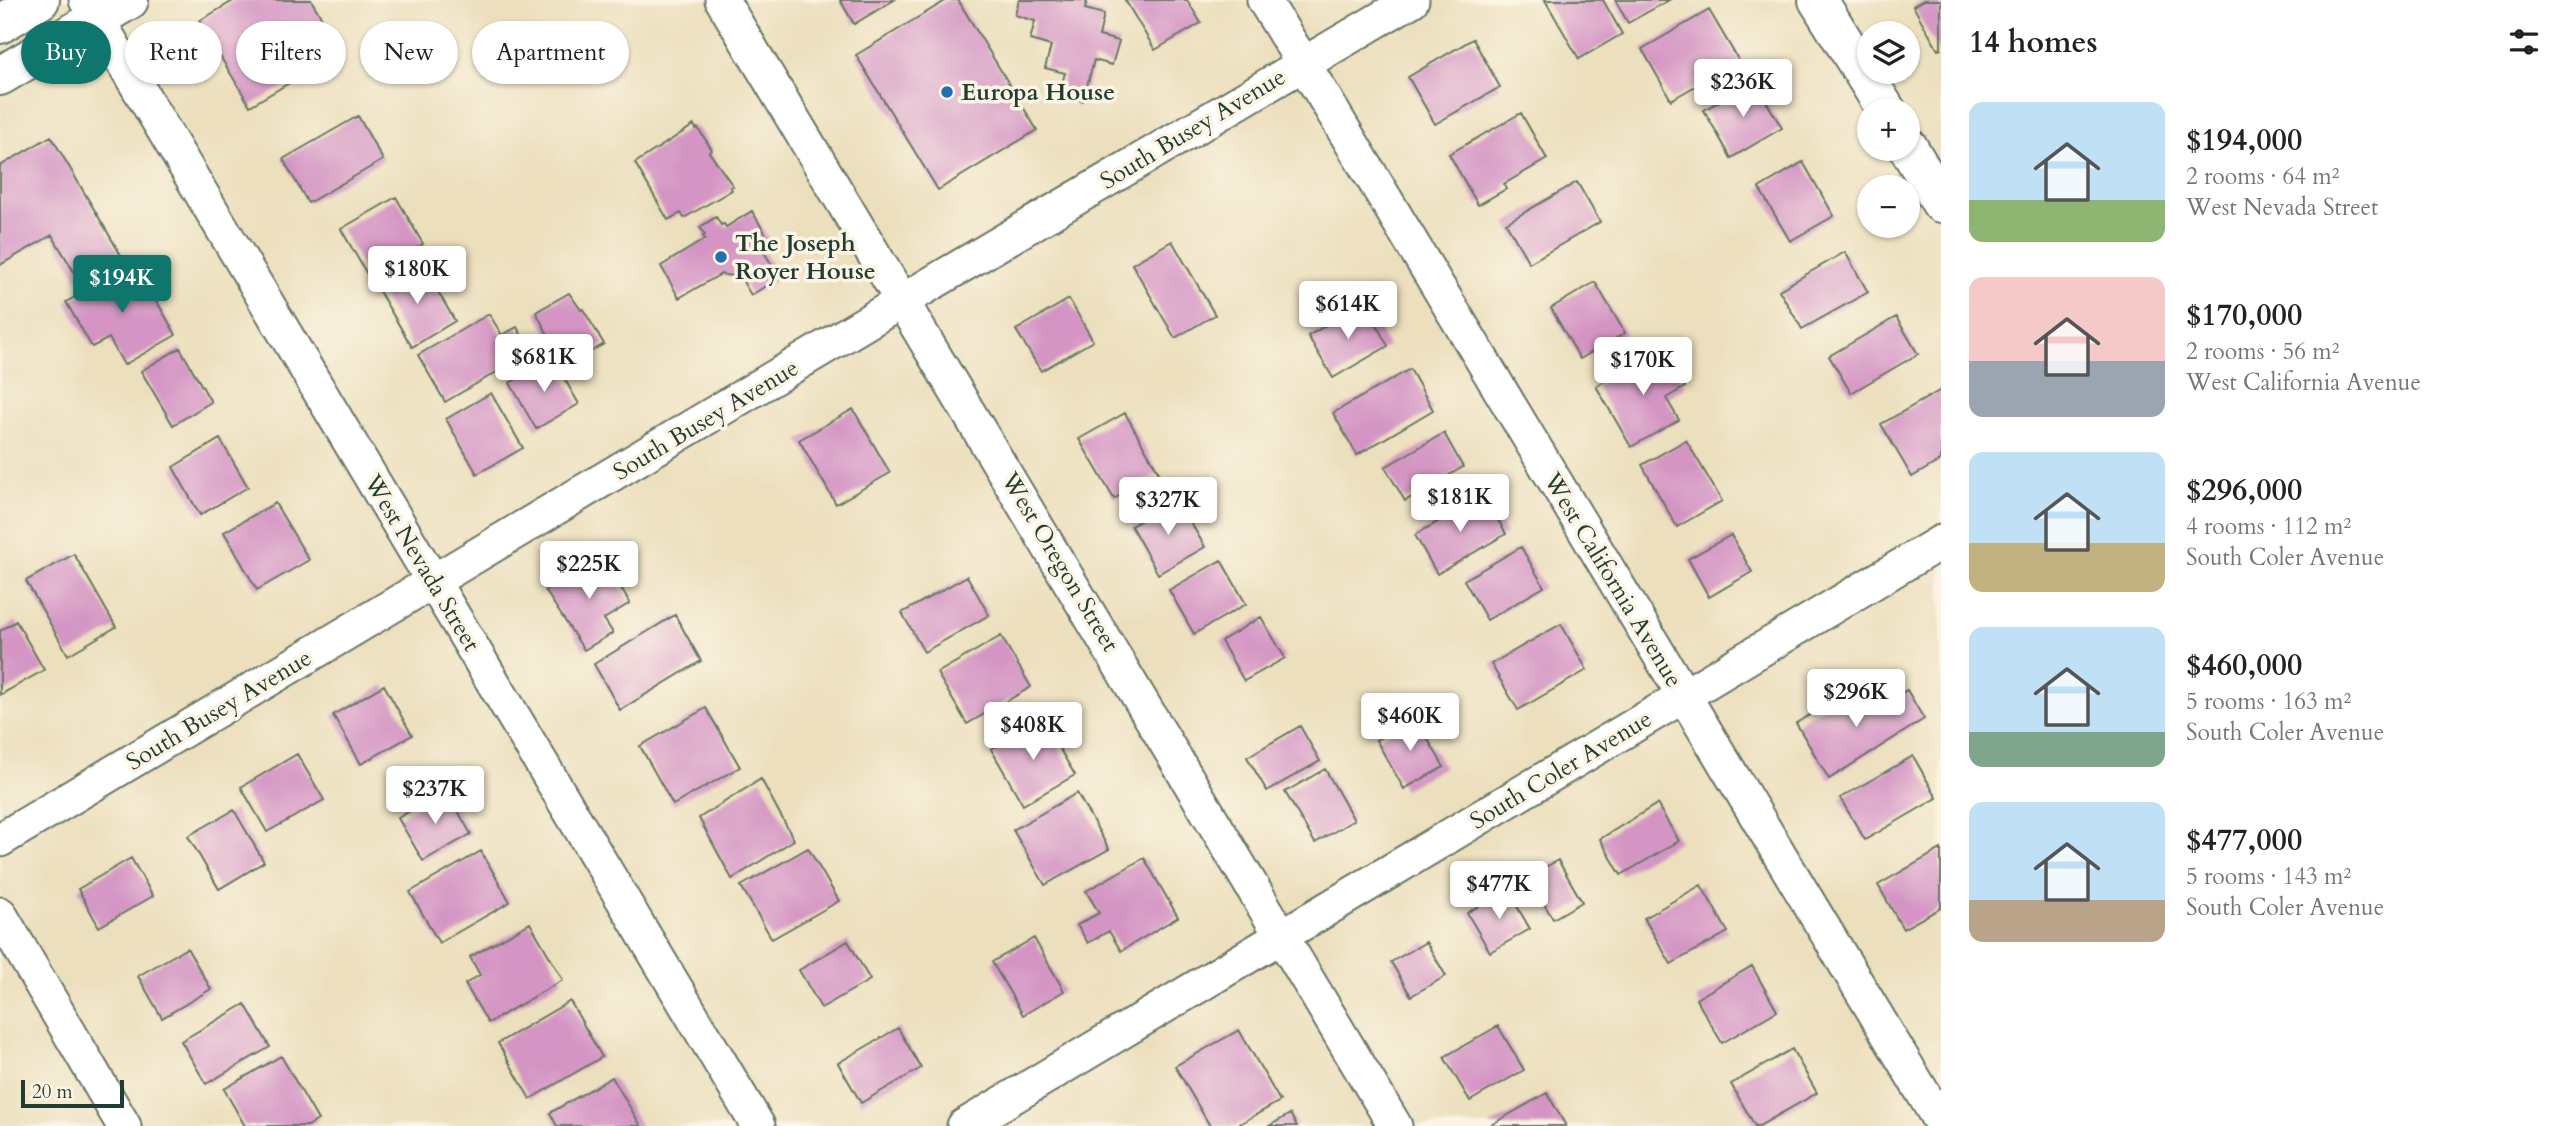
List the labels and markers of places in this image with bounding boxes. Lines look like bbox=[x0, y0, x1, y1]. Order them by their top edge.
pin: $236K bbox=[1694, 60, 1792, 119]
place label: Europa House bbox=[961, 76, 1115, 109]
marker: Europa House bbox=[939, 84, 955, 100]
place label: The Joseph Royer House bbox=[735, 227, 876, 288]
pin: $180K bbox=[368, 246, 466, 306]
marker: The Joseph Royer House bbox=[713, 249, 729, 265]
pin: $194K bbox=[73, 256, 171, 315]
pin: $614K bbox=[1299, 282, 1397, 341]
pin: $681K bbox=[495, 334, 593, 394]
pin: $170K bbox=[1594, 338, 1692, 397]
pin: $181K bbox=[1411, 475, 1509, 534]
pin: $327K bbox=[1119, 477, 1217, 537]
pin: $225K bbox=[540, 542, 638, 601]
pin: $296K bbox=[1807, 670, 1905, 729]
pin: $460K bbox=[1361, 694, 1459, 753]
pin: $408K bbox=[984, 702, 1082, 762]
pin: $237K bbox=[386, 766, 484, 826]
pin: $477K bbox=[1450, 862, 1548, 921]

